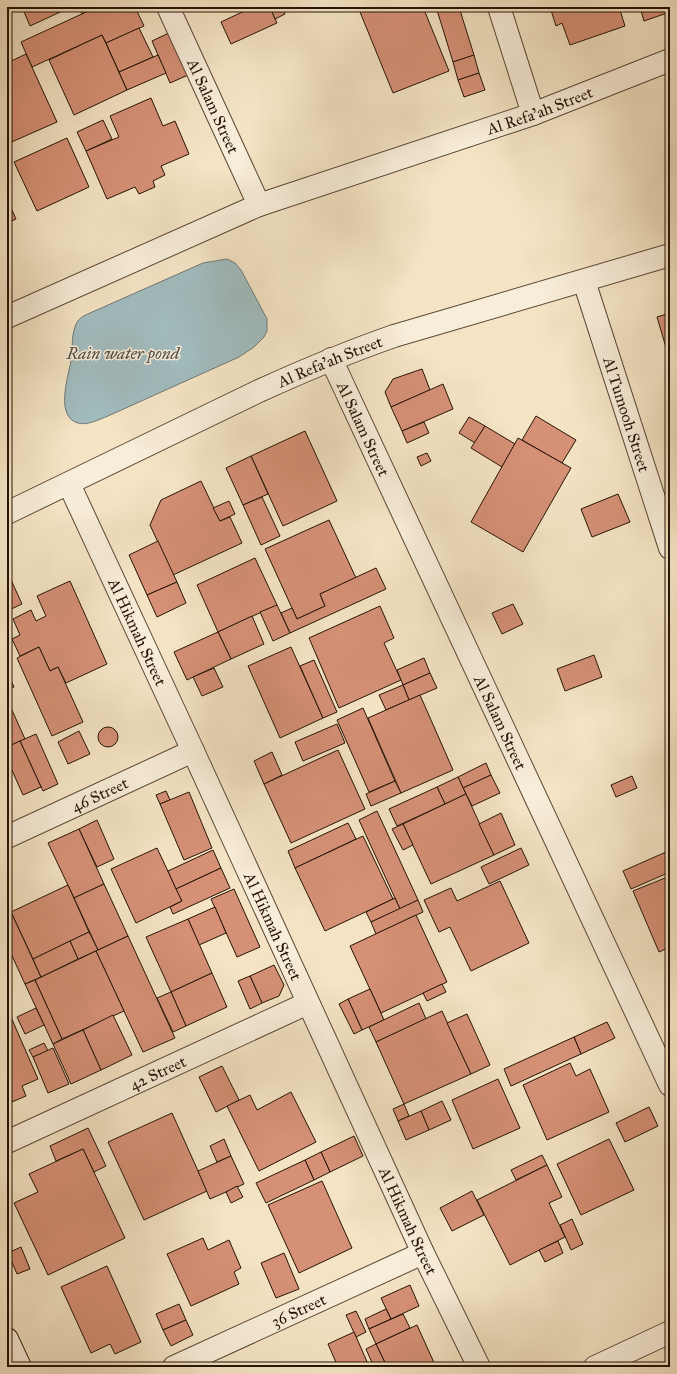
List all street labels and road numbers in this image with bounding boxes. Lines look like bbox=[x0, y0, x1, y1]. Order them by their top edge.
street label: Al Salam Street bbox=[183, 55, 244, 157]
street label: Al Refa'ah Street bbox=[483, 82, 596, 139]
street label: Al Refa'ah Street bbox=[274, 331, 385, 391]
street label: Al Tumooh Street bbox=[599, 353, 654, 474]
street label: Al Salam Street bbox=[333, 377, 394, 479]
street label: Al Hikmah Street bbox=[104, 574, 171, 689]
street label: Al Salam Street bbox=[470, 671, 531, 773]
street label: 46 Street bbox=[68, 773, 131, 815]
street label: Al Hikmah Street bbox=[240, 868, 306, 983]
street label: 42 Street bbox=[126, 1051, 189, 1094]
street label: Al Hikmah Street bbox=[375, 1163, 442, 1278]
street label: 36 Street bbox=[268, 1289, 329, 1331]

